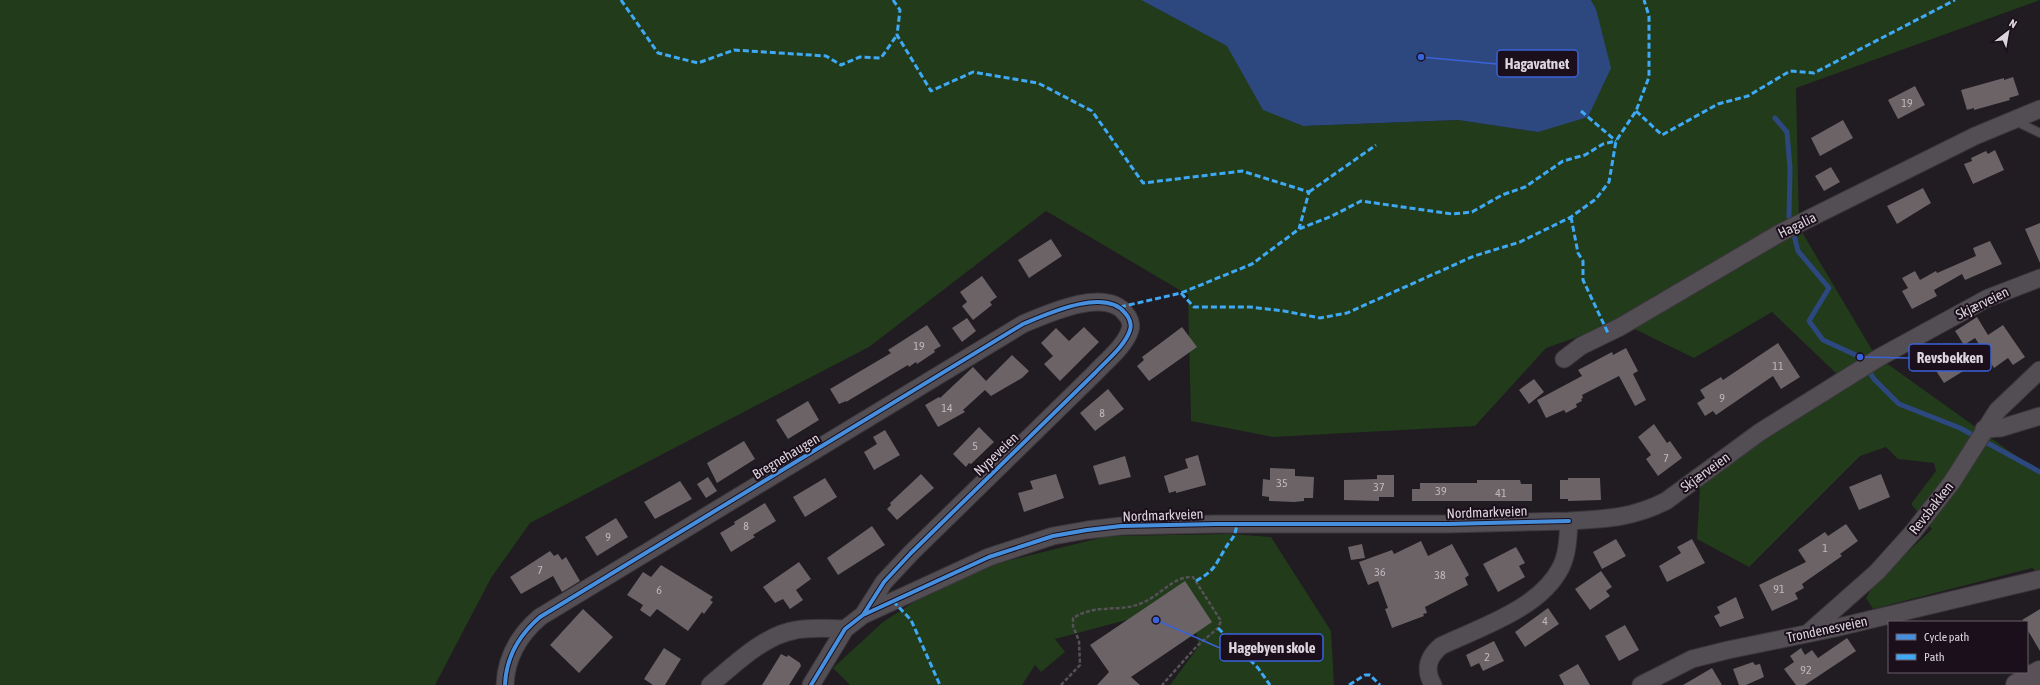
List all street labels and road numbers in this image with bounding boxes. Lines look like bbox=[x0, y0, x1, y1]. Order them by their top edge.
street label: Hagalia bbox=[1775, 209, 1819, 241]
street label: Skjærveien bbox=[1953, 283, 2011, 323]
street label: Nypeveien bbox=[971, 429, 1021, 479]
street label: Bregnehaugen bbox=[750, 430, 822, 482]
street label: Skjærveien bbox=[1677, 449, 1733, 495]
street label: Revsbakken bbox=[1906, 479, 1956, 537]
street label: Nordmarkveien bbox=[1446, 503, 1528, 521]
street label: Nordmarkveien bbox=[1122, 506, 1204, 524]
street label: Trondenesveien bbox=[1785, 613, 1869, 645]

